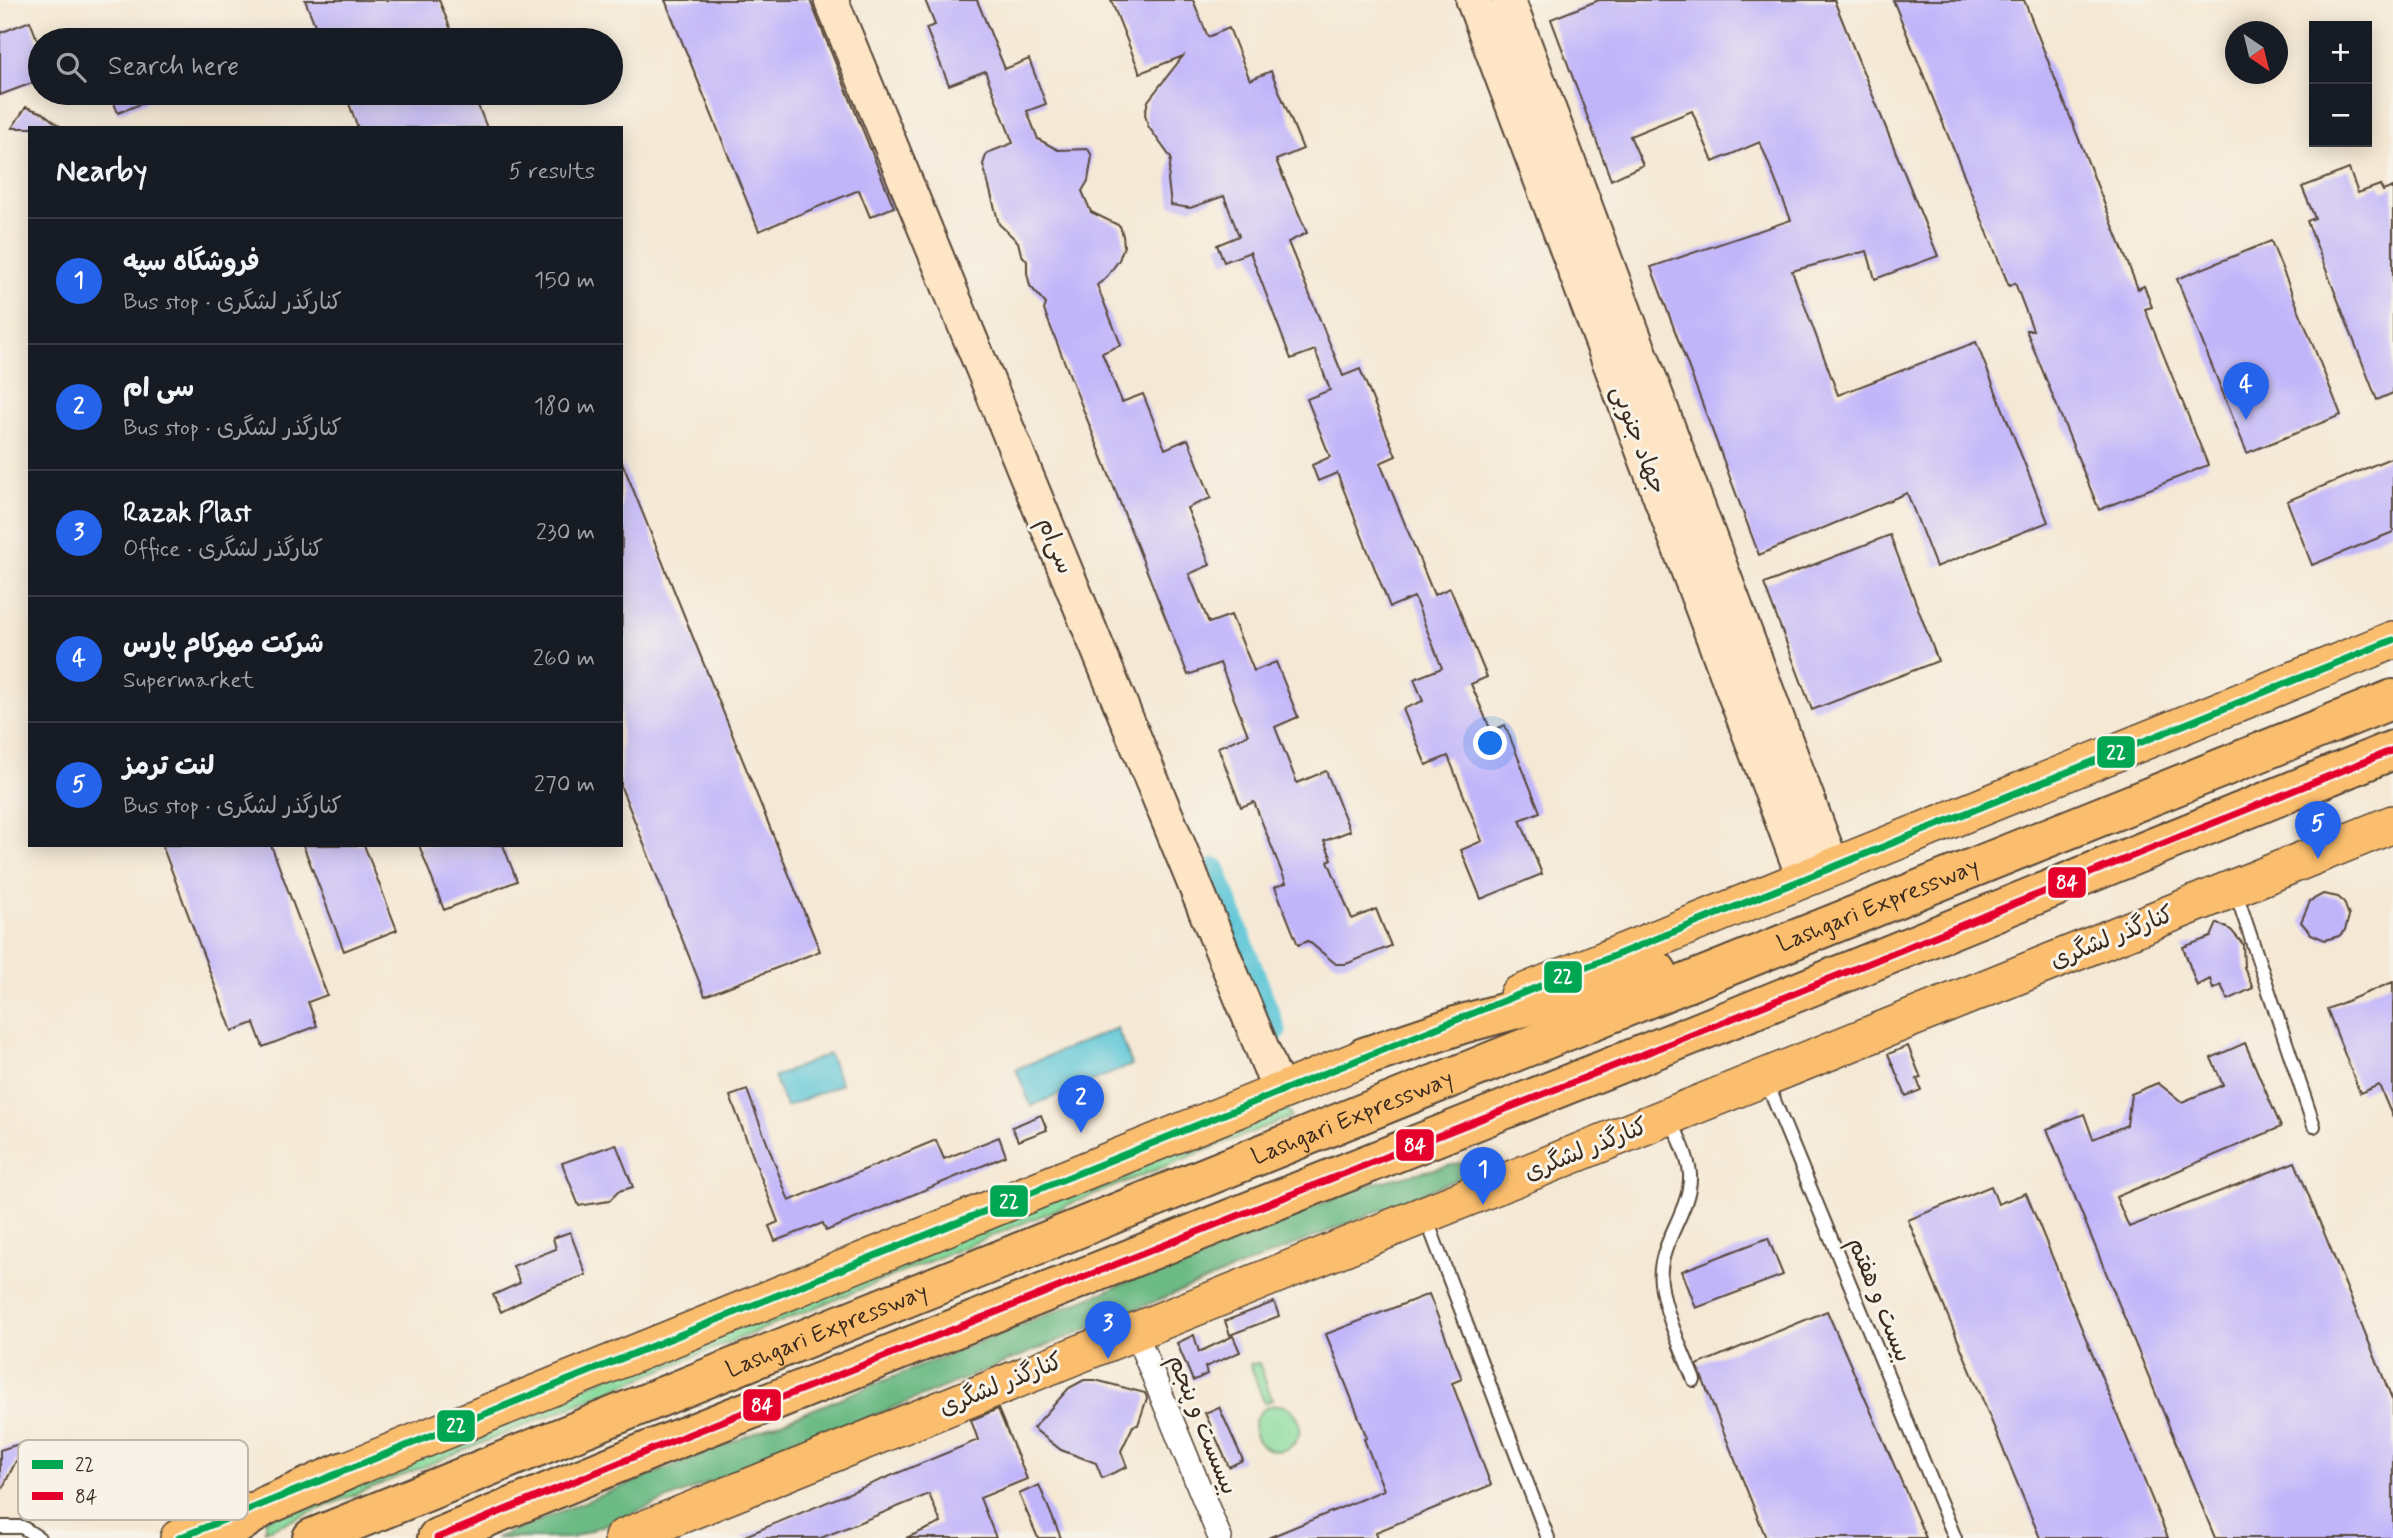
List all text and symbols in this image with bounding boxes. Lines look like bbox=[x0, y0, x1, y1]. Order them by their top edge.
north arrow bbox=[2225, 21, 2288, 84]
map controls bbox=[2309, 21, 2372, 147]
button: + bbox=[2309, 21, 2372, 84]
search box bbox=[28, 28, 623, 105]
icon: search bbox=[52, 48, 90, 86]
text: Search here bbox=[108, 50, 239, 84]
button: − bbox=[2309, 84, 2372, 147]
text: Nearby bbox=[56, 152, 147, 191]
text: 5 results bbox=[509, 157, 595, 187]
text: فروشگاه سپه bbox=[123, 246, 260, 280]
text: 1 bbox=[74, 266, 84, 296]
text: 150 m bbox=[534, 266, 595, 296]
text: Bus stop · کنارگذر لشگری bbox=[123, 288, 342, 318]
pin: 4 bbox=[2223, 362, 2269, 420]
text: سی ام bbox=[123, 372, 194, 406]
street label: جهاد جنوبی bbox=[1603, 381, 1673, 499]
text: 2 bbox=[73, 392, 85, 422]
text: 180 m bbox=[534, 392, 595, 422]
text: Bus stop · کنارگذر لشگری bbox=[123, 414, 342, 444]
text: Razak Plast bbox=[123, 497, 251, 531]
street label: سی‌ام bbox=[1029, 513, 1080, 579]
text: 3 bbox=[74, 518, 84, 548]
text: 230 m bbox=[536, 518, 595, 548]
text: Office · کنارگذر لشگری bbox=[123, 535, 323, 565]
text: شرکت مهرکام پارس bbox=[123, 628, 324, 662]
text: 4 bbox=[72, 644, 86, 674]
text: 260 m bbox=[533, 644, 595, 674]
text: Supermarket bbox=[123, 666, 254, 696]
your location bbox=[1473, 726, 1507, 760]
line badge: 22 bbox=[2096, 735, 2136, 769]
text: 22 bbox=[2106, 741, 2126, 766]
text: لنت ترمز bbox=[123, 750, 214, 784]
text: 5 bbox=[72, 770, 86, 800]
text: 270 m bbox=[534, 770, 595, 800]
text: Bus stop · کنارگذر لشگری bbox=[123, 792, 342, 822]
pin: 5 bbox=[2295, 801, 2341, 859]
street label: Lashgari Expressway bbox=[1772, 851, 1983, 960]
line badge: 84 bbox=[2047, 866, 2087, 899]
text: 84 bbox=[2056, 871, 2079, 896]
street label: کنارگذر لشگری bbox=[2046, 899, 2178, 977]
line badge: 22 bbox=[1543, 960, 1583, 994]
text: 22 bbox=[1553, 965, 1573, 990]
street label: Lashgari Expressway bbox=[1247, 1063, 1458, 1172]
pin: 2 bbox=[1058, 1075, 1104, 1133]
street label: کنارگذر لشگری bbox=[1520, 1111, 1652, 1189]
line badge: 84 bbox=[1395, 1128, 1435, 1162]
text: 84 bbox=[1404, 1134, 1427, 1159]
pin: 1 bbox=[1460, 1147, 1506, 1205]
line badge: 22 bbox=[989, 1184, 1029, 1218]
text: 22 bbox=[999, 1190, 1019, 1215]
street label: بیست و هفتم bbox=[1839, 1233, 1918, 1367]
street label: Lashgari Expressway bbox=[721, 1276, 932, 1385]
pin: 3 bbox=[1085, 1301, 1131, 1359]
street label: کنارگذر لشگری bbox=[935, 1346, 1067, 1424]
street label: بیسست و پنجم bbox=[1159, 1350, 1244, 1500]
line badge: 84 bbox=[742, 1388, 782, 1422]
text: 84 bbox=[751, 1394, 774, 1419]
line badge: 22 bbox=[436, 1409, 476, 1443]
text: 22 bbox=[446, 1414, 466, 1439]
legend bbox=[18, 1440, 248, 1520]
text: 22 bbox=[75, 1453, 94, 1478]
text: 84 bbox=[75, 1485, 97, 1510]

